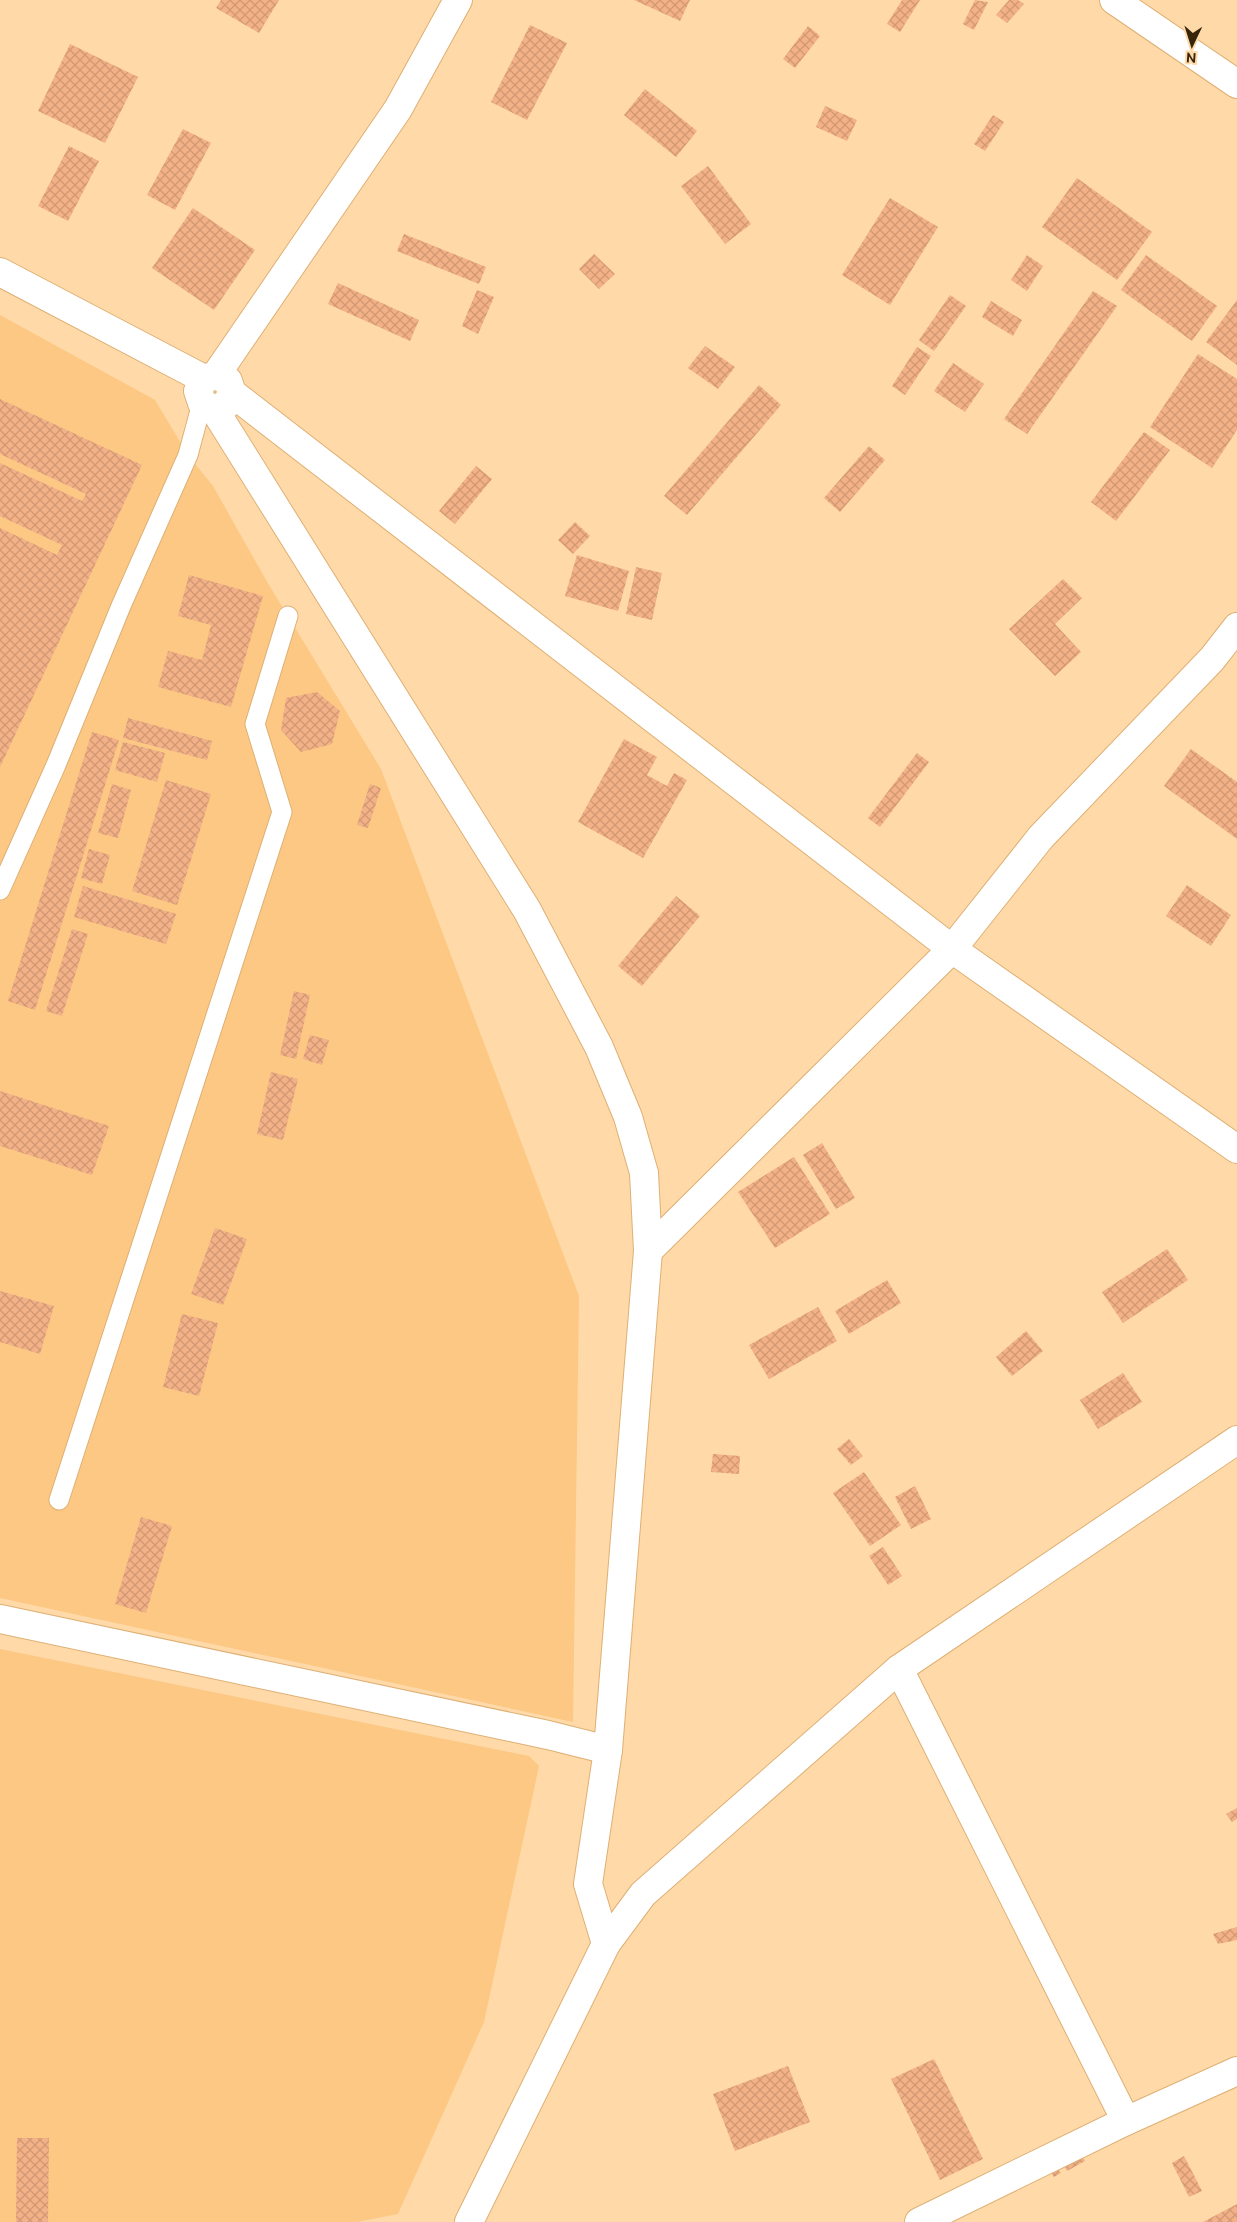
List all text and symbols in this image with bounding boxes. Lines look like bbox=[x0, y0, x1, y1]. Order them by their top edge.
north arrow bbox=[1167, 20, 1217, 70]
text: N bbox=[1185, 50, 1197, 66]

